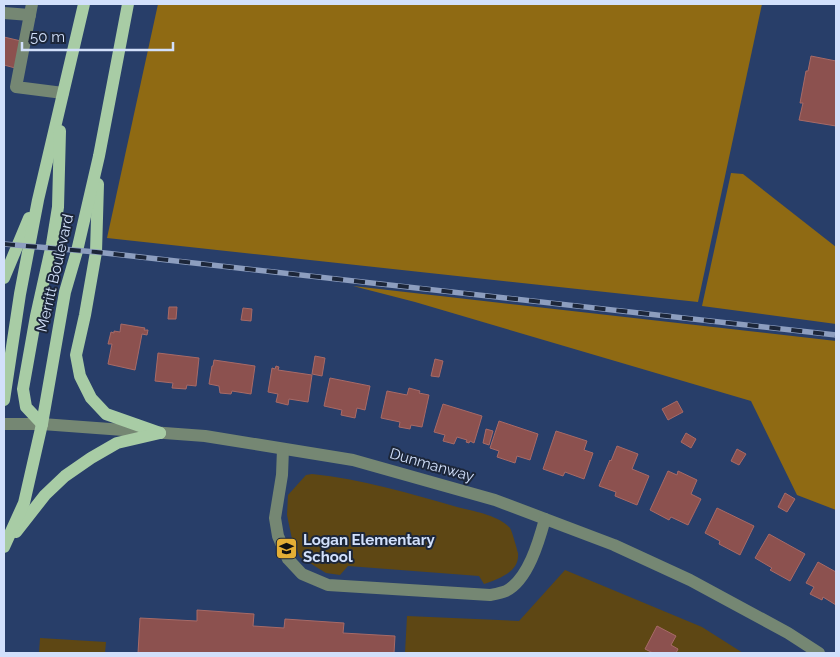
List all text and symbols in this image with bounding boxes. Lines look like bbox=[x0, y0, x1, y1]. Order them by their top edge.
scale bar bbox=[22, 20, 174, 52]
text: 50 m bbox=[30, 28, 65, 46]
street label: Merritt Boulevard bbox=[33, 212, 77, 334]
street label: Dunmanway bbox=[388, 444, 476, 486]
place label: Logan Elementary School bbox=[303, 531, 435, 566]
school or university icon: Logan Elementary School bbox=[275, 537, 299, 561]

